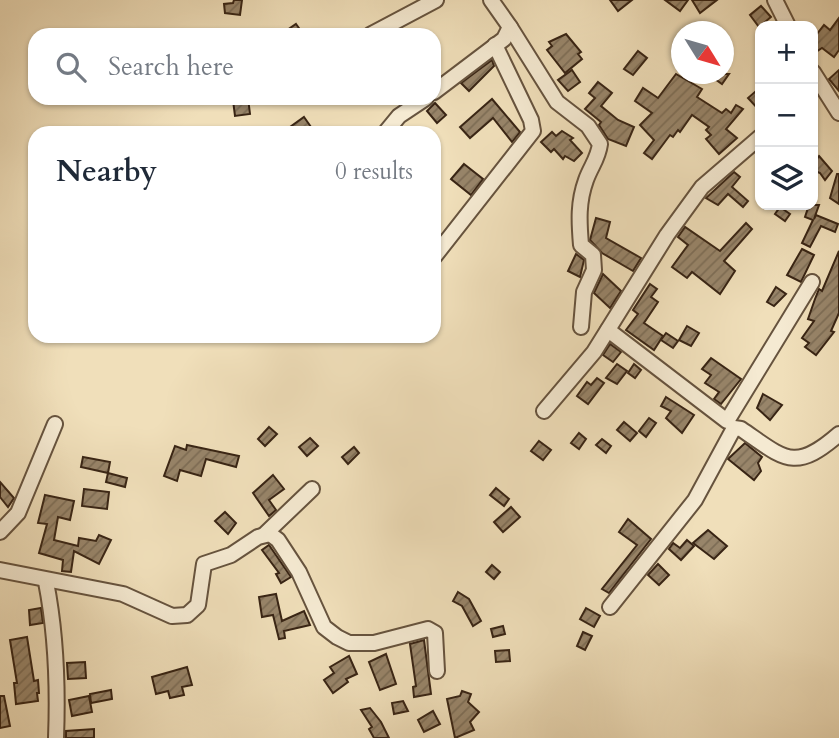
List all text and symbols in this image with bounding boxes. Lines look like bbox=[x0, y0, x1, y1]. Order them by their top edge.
north arrow bbox=[671, 21, 734, 84]
map controls bbox=[755, 21, 818, 210]
button: + bbox=[755, 21, 818, 84]
search box bbox=[28, 28, 441, 105]
icon: search bbox=[52, 48, 90, 86]
text: Search here bbox=[108, 49, 234, 84]
button: − bbox=[755, 84, 818, 147]
button: layers bbox=[755, 147, 818, 210]
text: Nearby bbox=[56, 151, 157, 192]
text: 0 results bbox=[335, 156, 413, 187]

